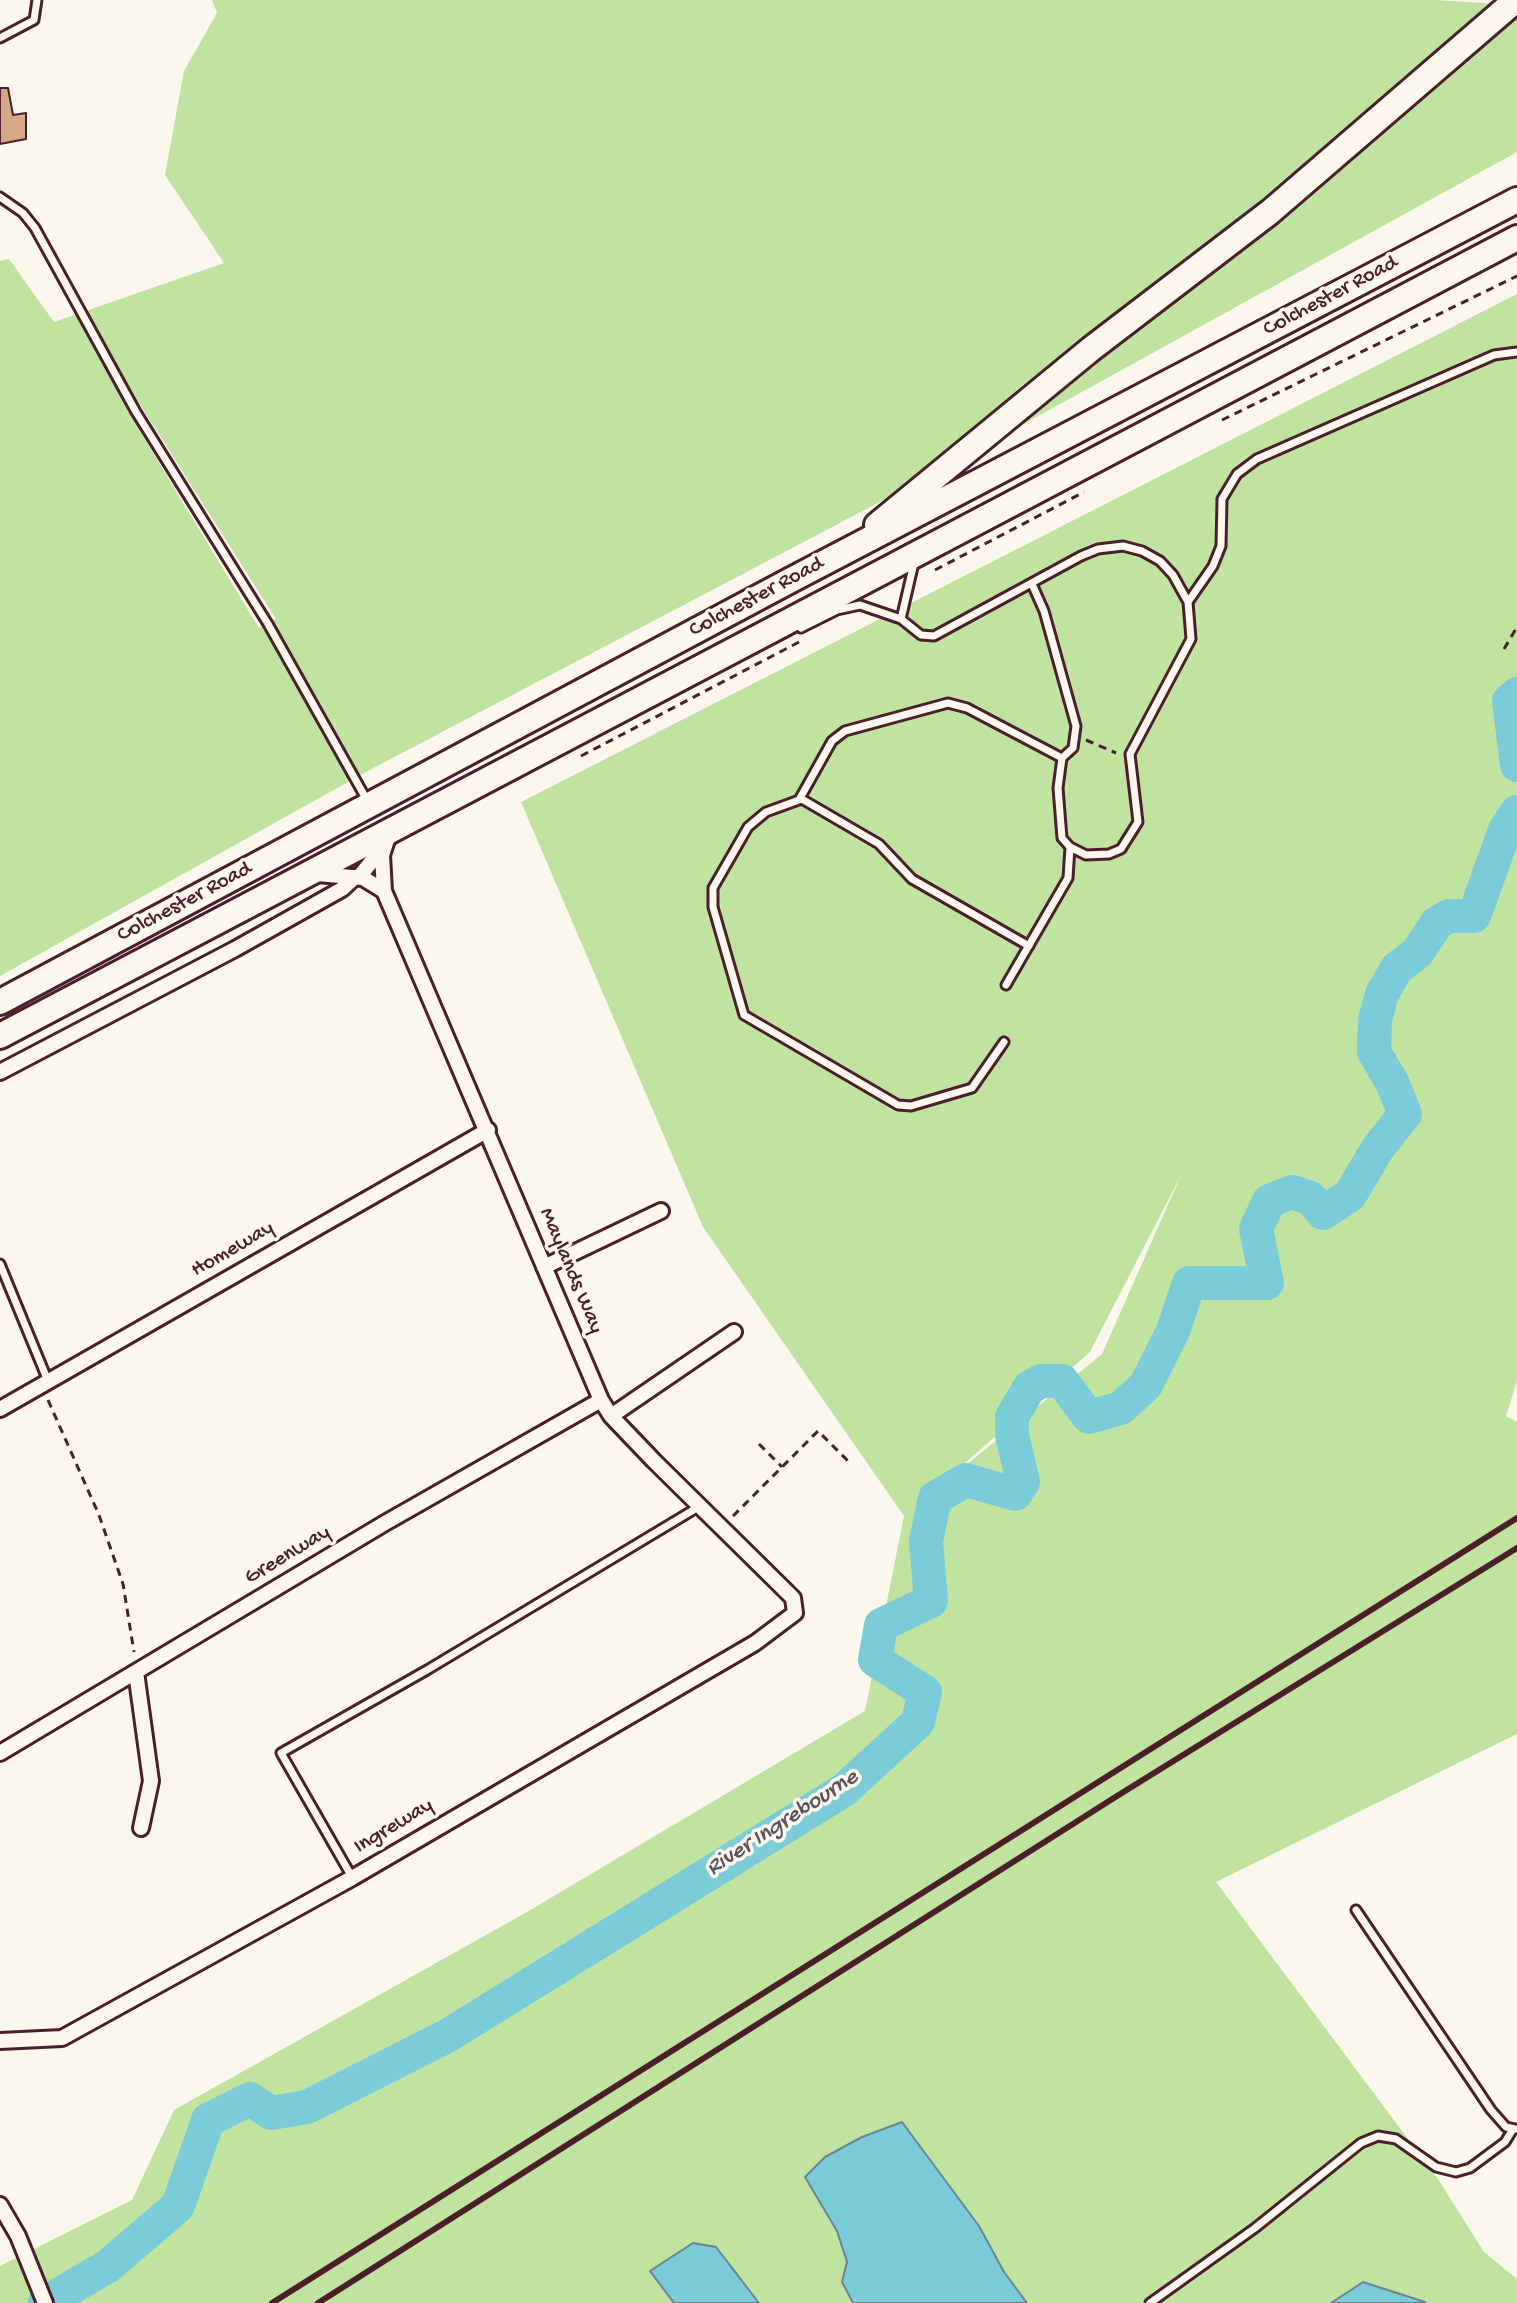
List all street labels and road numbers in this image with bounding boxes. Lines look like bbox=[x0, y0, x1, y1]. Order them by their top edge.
street label: Colchester Road bbox=[1259, 251, 1403, 343]
street label: Colchester Road bbox=[685, 552, 829, 644]
street label: Colchester Road bbox=[113, 857, 257, 949]
street label: Maylands Way bbox=[532, 1204, 608, 1338]
street label: Homeway bbox=[187, 1216, 279, 1284]
street label: Greenway bbox=[241, 1520, 335, 1592]
street label: Ingreway bbox=[350, 1793, 438, 1861]

